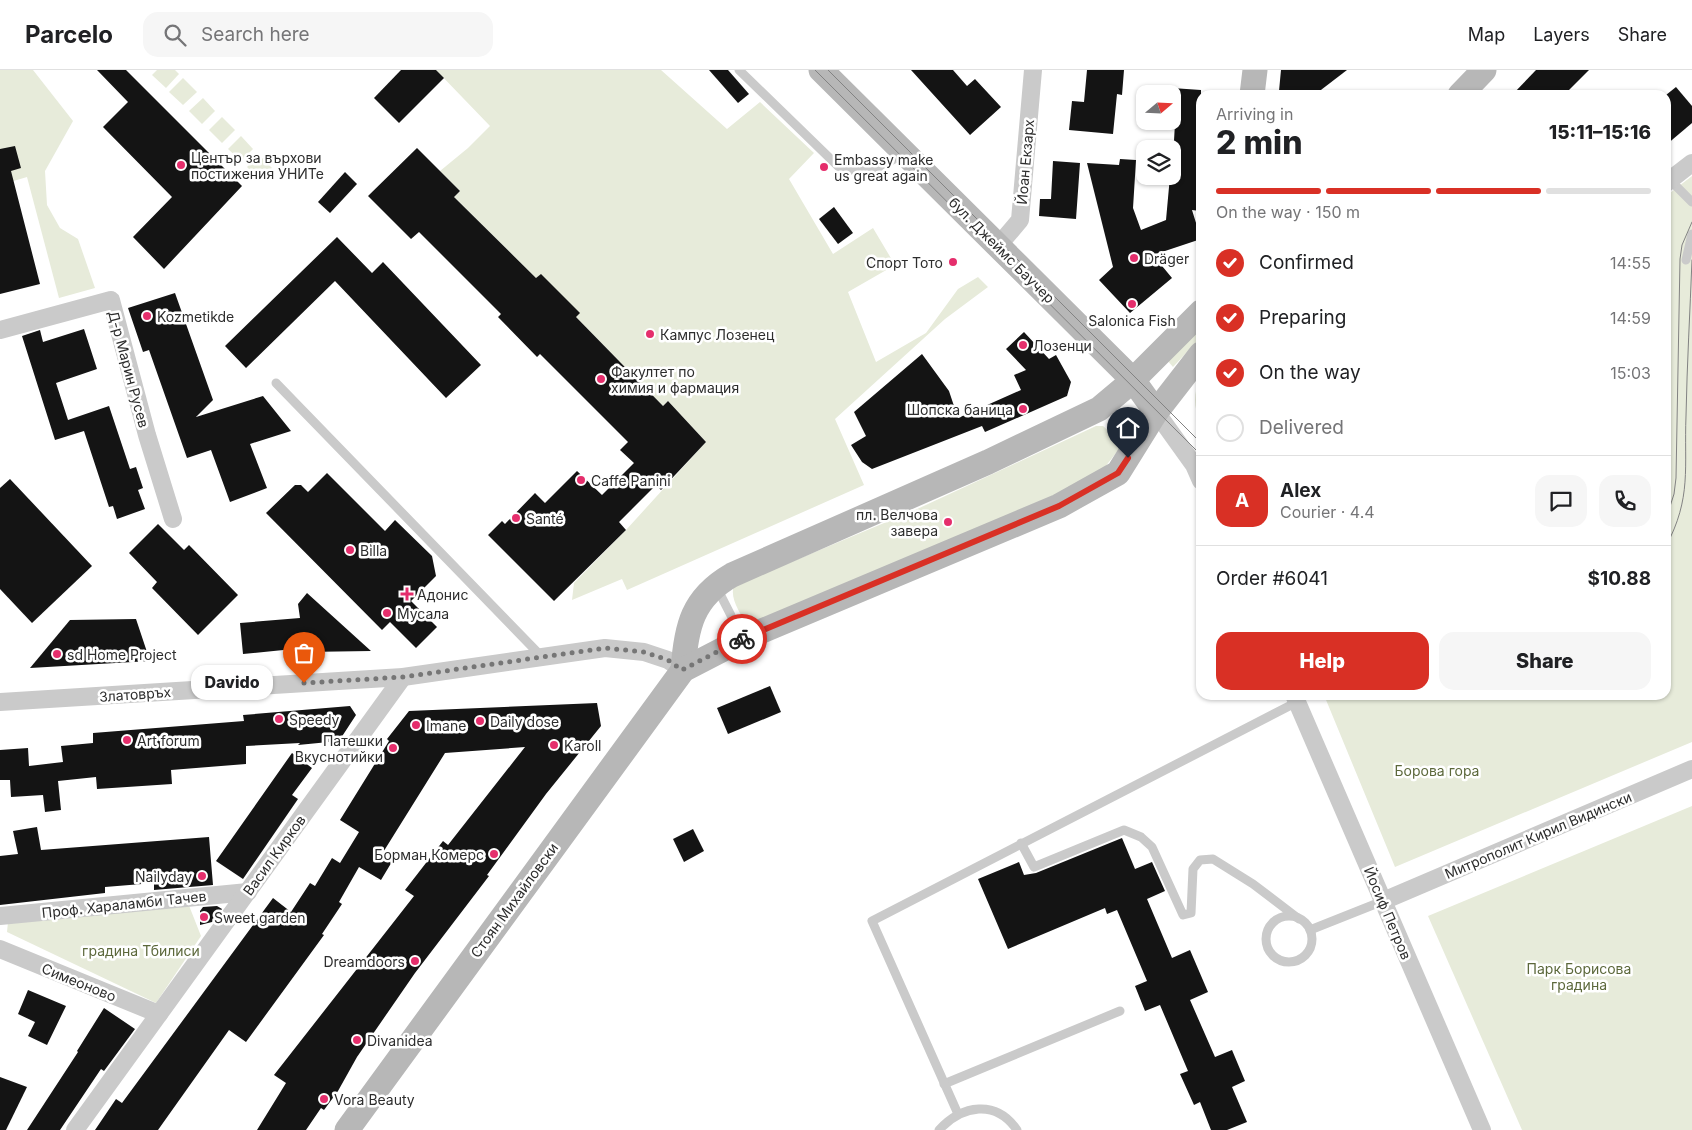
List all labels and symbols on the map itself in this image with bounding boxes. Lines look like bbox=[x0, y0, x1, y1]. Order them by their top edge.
north arrow bbox=[1136, 85, 1181, 130]
street label: Йоан Екзарх bbox=[1012, 118, 1037, 205]
place label: Център за върхови постижения УНИТе bbox=[191, 149, 324, 182]
place label: Embassy make us great again bbox=[834, 151, 934, 184]
marker: Център за върхови постижения УНИТе bbox=[175, 159, 187, 171]
marker: Embassy make us great again bbox=[818, 161, 830, 173]
street label: бул. Джеймс Баучер bbox=[946, 194, 1058, 306]
place label: Dräger bbox=[1144, 250, 1189, 267]
marker: Dräger bbox=[1128, 252, 1140, 264]
place label: Спорт Тото bbox=[866, 254, 943, 271]
marker: Спорт Тото bbox=[947, 256, 959, 268]
marker: Salonica Fish bbox=[1126, 298, 1138, 310]
place label: Kozmetikde bbox=[157, 308, 234, 325]
street label: Д-р Марин Русев bbox=[105, 309, 153, 430]
marker: Kozmetikde bbox=[141, 310, 153, 322]
place label: Salonica Fish bbox=[1088, 312, 1176, 329]
place label: Кампус Лозенец bbox=[660, 326, 775, 343]
marker: Кампус Лозенец bbox=[644, 328, 656, 340]
place label: Лозенци bbox=[1033, 337, 1092, 354]
marker: Лозенци bbox=[1017, 339, 1029, 351]
place label: Факултет по химия и фармация bbox=[611, 363, 739, 396]
marker: Факултет по химия и фармация bbox=[595, 373, 607, 385]
place label: Шопска баница bbox=[907, 401, 1013, 418]
marker: Шопска баница bbox=[1017, 403, 1029, 415]
pin bbox=[1107, 407, 1149, 458]
place label: Caffe Panini bbox=[591, 472, 671, 489]
marker: Caffe Panini bbox=[575, 474, 587, 486]
place label: пл. Велчова завера bbox=[856, 506, 938, 539]
place label: Santé bbox=[526, 510, 564, 527]
marker: Santé bbox=[510, 512, 522, 524]
marker: пл. Велчова завера bbox=[942, 516, 954, 528]
place label: Billa bbox=[360, 542, 387, 559]
marker: Billa bbox=[344, 544, 356, 556]
place label: Адонис bbox=[417, 586, 468, 603]
marker: Адонис bbox=[401, 588, 413, 600]
place label: Мусала bbox=[397, 605, 449, 622]
marker: Мусала bbox=[381, 607, 393, 619]
courier bbox=[717, 614, 767, 664]
pin bbox=[283, 632, 325, 683]
place label: sd Home Project bbox=[67, 646, 177, 663]
marker: sd Home Project bbox=[51, 648, 63, 660]
callout: Davido bbox=[192, 666, 274, 700]
street label: Златовръх bbox=[98, 683, 172, 705]
place label: Speedy bbox=[289, 711, 340, 728]
marker: Speedy bbox=[273, 713, 285, 725]
place label: Daily dose bbox=[490, 713, 559, 730]
marker: Daily dose bbox=[474, 715, 486, 727]
place label: Imane bbox=[426, 717, 466, 734]
marker: Imane bbox=[410, 719, 422, 731]
place label: Art forum bbox=[137, 732, 200, 749]
place label: Патешки Вкуснотийки bbox=[295, 732, 383, 765]
marker: Art forum bbox=[121, 734, 133, 746]
place label: Karoll bbox=[564, 737, 601, 754]
marker: Karoll bbox=[548, 739, 560, 751]
marker: Патешки Вкуснотийки bbox=[387, 742, 399, 754]
park label: Борова гора bbox=[1395, 762, 1479, 779]
street label: Митрополит Кирил Видински bbox=[1442, 788, 1634, 882]
street label: Васил Кирков bbox=[239, 811, 309, 898]
street label: Стоян Михайловски bbox=[467, 839, 561, 961]
place label: Борман Комерс bbox=[374, 846, 484, 863]
marker: Борман Комерс bbox=[488, 848, 500, 860]
street label: Йосиф Петров bbox=[1361, 864, 1416, 962]
place label: Nailyday bbox=[135, 868, 192, 885]
marker: Nailyday bbox=[196, 870, 208, 882]
street label: Проф. Хараламби Тачев bbox=[41, 887, 207, 921]
place label: Sweet garden bbox=[214, 909, 306, 926]
marker: Sweet garden bbox=[198, 911, 210, 923]
park label: градина Тбилиси bbox=[82, 942, 200, 959]
place label: Dreamdoors bbox=[323, 953, 405, 970]
marker: Dreamdoors bbox=[409, 955, 421, 967]
street label: Симеоново bbox=[39, 959, 119, 1005]
park label: Парк Борисова градина bbox=[1527, 960, 1631, 993]
place label: Divanidea bbox=[367, 1032, 433, 1049]
marker: Divanidea bbox=[351, 1034, 363, 1046]
place label: Vora Beauty bbox=[334, 1091, 415, 1108]
marker: Vora Beauty bbox=[318, 1093, 330, 1105]

